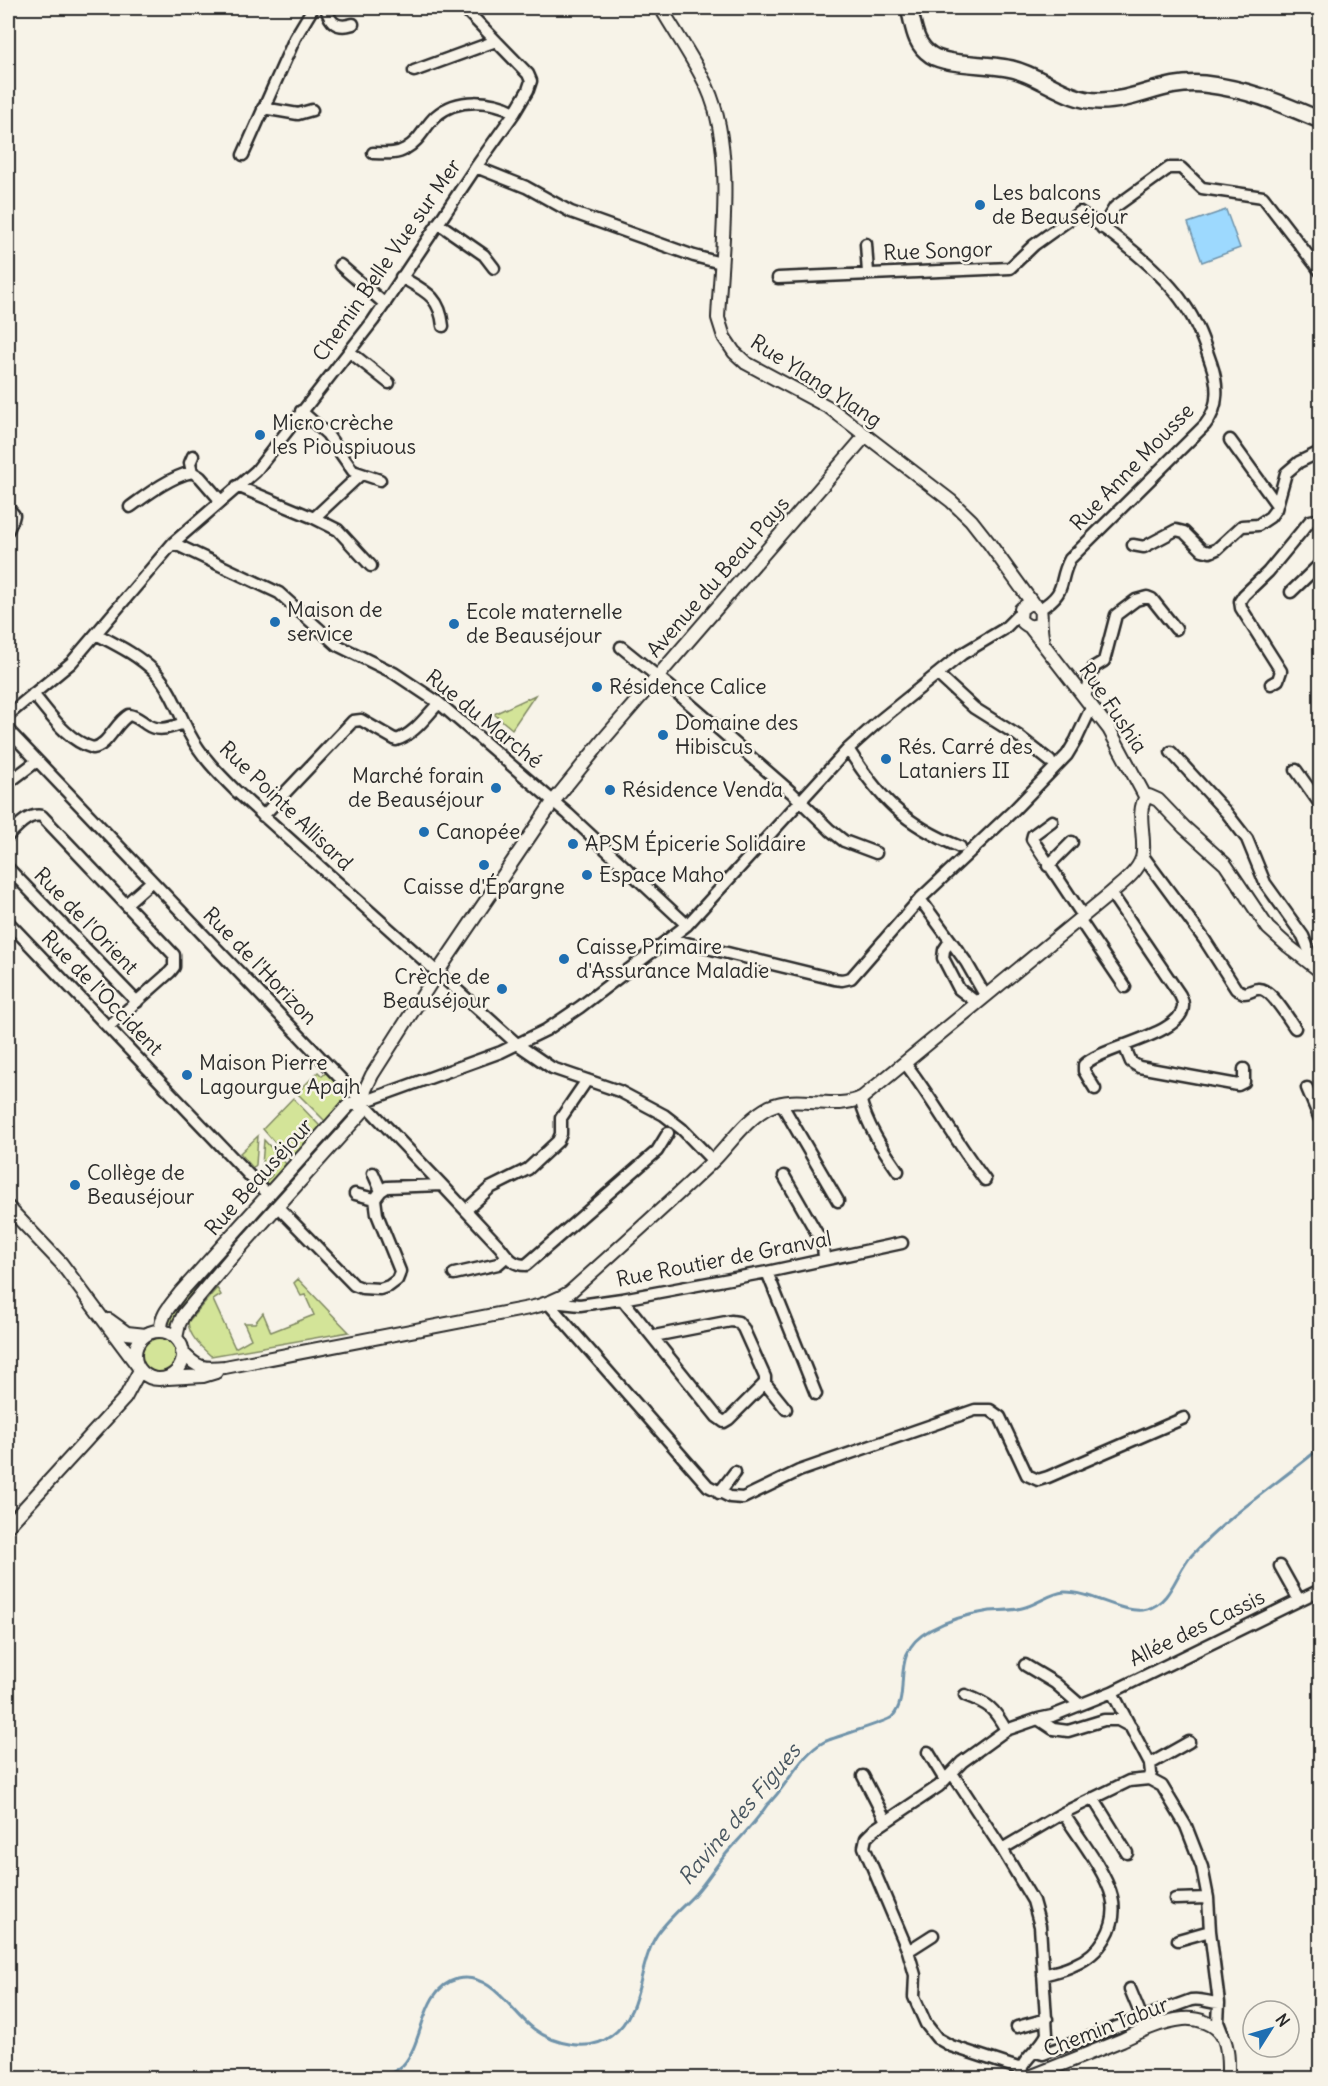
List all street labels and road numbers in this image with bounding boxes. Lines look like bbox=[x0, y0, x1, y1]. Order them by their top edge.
street label: Chemin Belle Vue sur Mer bbox=[306, 153, 467, 366]
street label: Rue Songor bbox=[883, 235, 994, 266]
street label: Rue Ylang Ylang bbox=[746, 328, 887, 433]
street label: Rue Anne Mousse bbox=[1064, 397, 1199, 536]
street label: Avenue du Beau Pays bbox=[640, 491, 795, 663]
street label: Rue Fushia bbox=[1073, 657, 1154, 758]
street label: Rue du Marché bbox=[420, 663, 548, 774]
street label: Rue Pointe Allisard bbox=[214, 735, 359, 876]
street label: Rue de l'Orient bbox=[28, 861, 144, 980]
street label: Rue de l'Horizon bbox=[198, 901, 323, 1030]
street label: Rue de l'Occident bbox=[36, 924, 169, 1061]
street label: Rue Beauséjour bbox=[199, 1112, 319, 1241]
street label: Rue Routier de Granval bbox=[614, 1224, 834, 1293]
street label: Allée des Cassis bbox=[1125, 1583, 1269, 1672]
street label: Chemin Tabur bbox=[1040, 1990, 1172, 2063]

